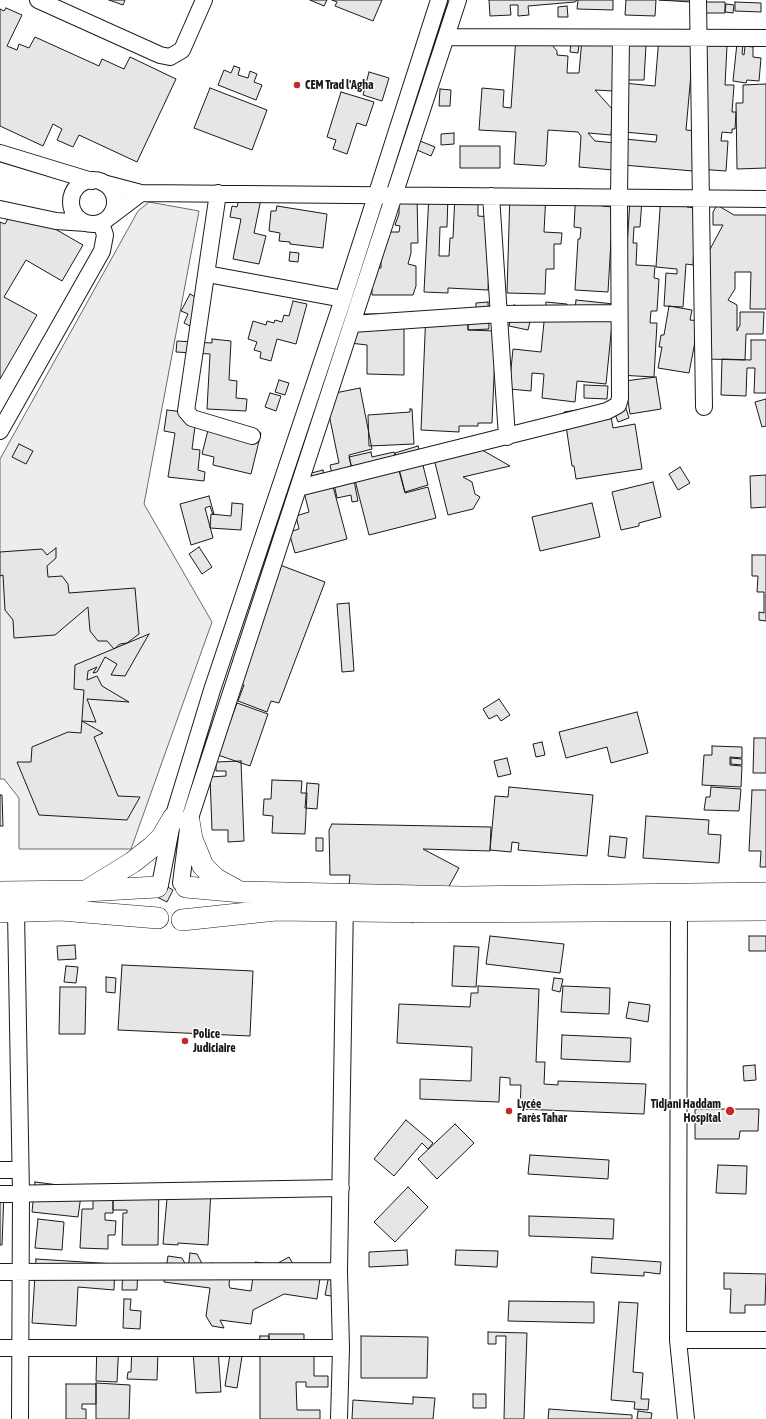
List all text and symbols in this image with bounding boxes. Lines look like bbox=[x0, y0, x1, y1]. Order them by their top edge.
place label: CEM Trad l'Agha bbox=[305, 78, 374, 92]
marker: CEM Trad l'Agha bbox=[292, 80, 302, 90]
place label: Police Judiciaire bbox=[193, 1027, 236, 1055]
marker: Police Judiciaire bbox=[180, 1036, 190, 1046]
place label: Lycée Farès Tahar bbox=[517, 1097, 567, 1125]
place label: Tidjani Haddam Hospital bbox=[651, 1097, 721, 1125]
marker: Tidjani Haddam Hospital bbox=[724, 1105, 736, 1117]
marker: Lycée Farès Tahar bbox=[504, 1106, 514, 1116]

